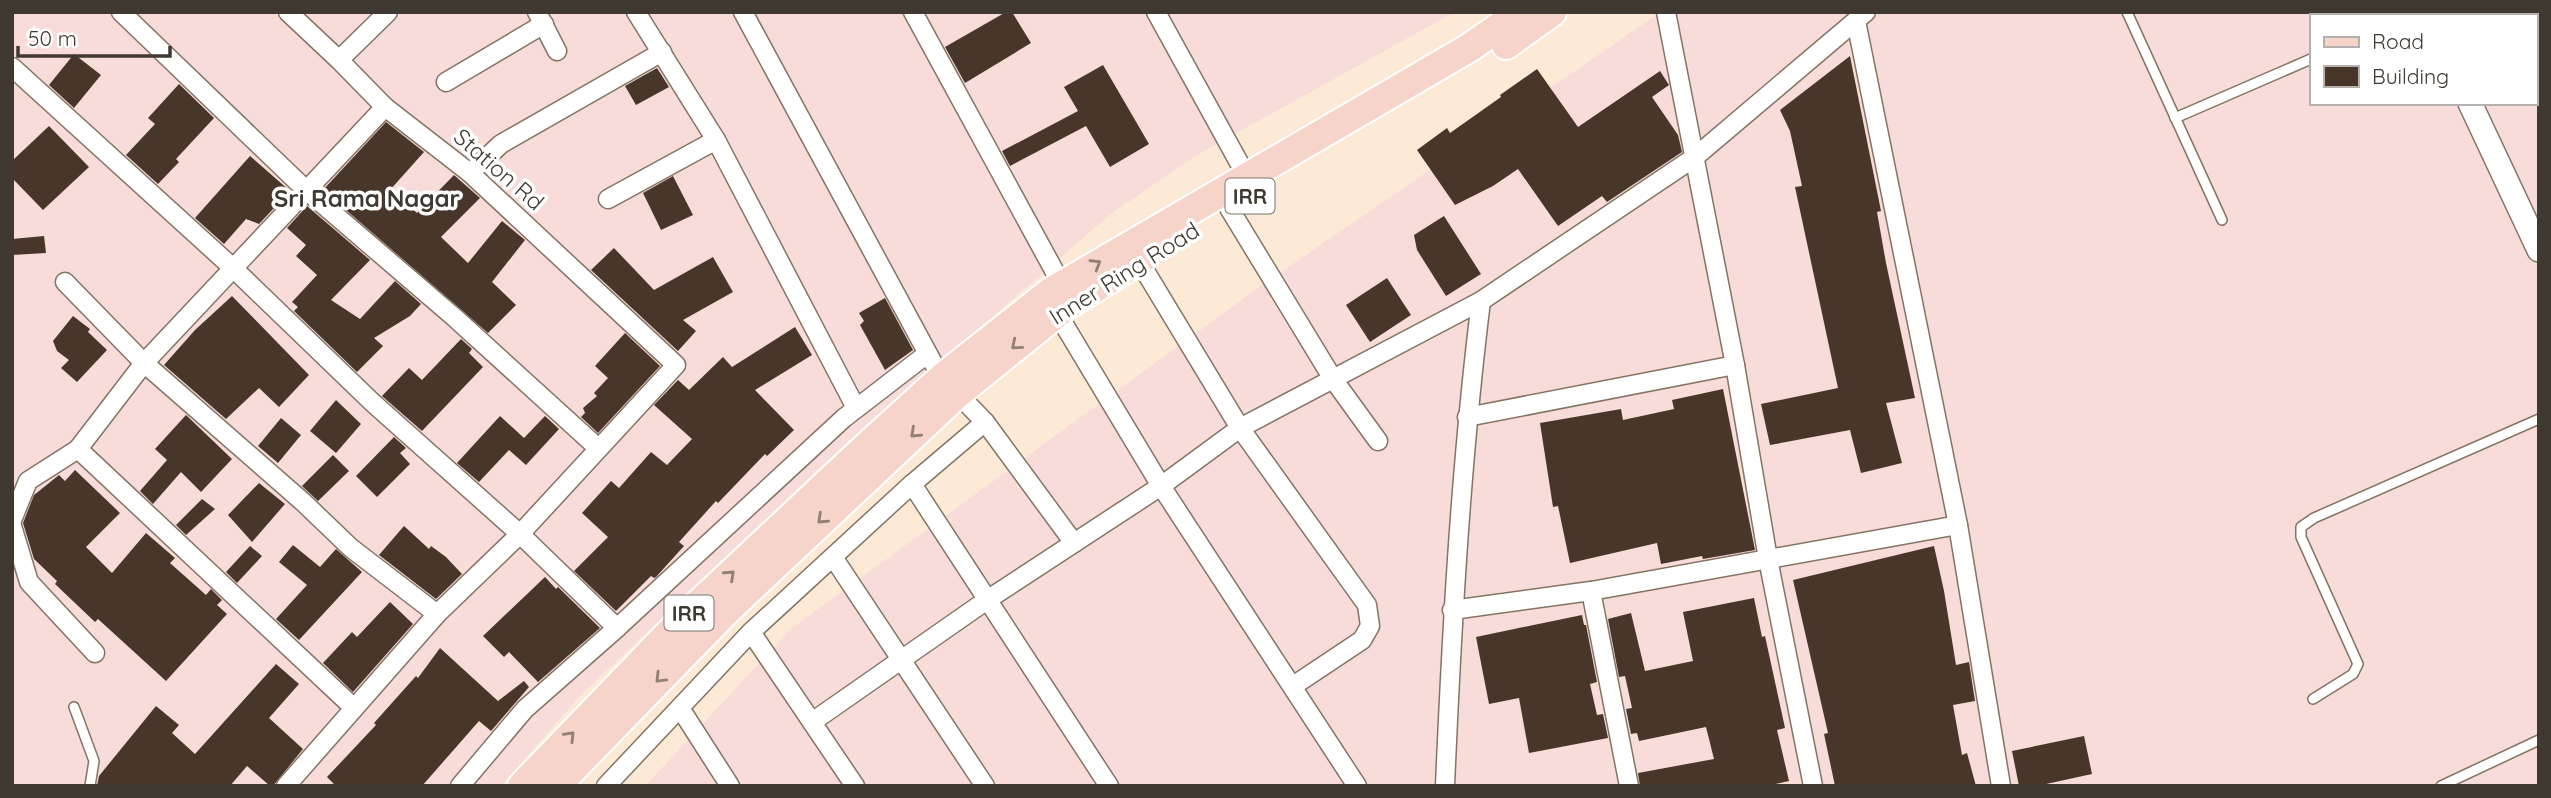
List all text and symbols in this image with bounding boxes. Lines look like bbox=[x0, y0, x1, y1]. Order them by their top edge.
scale bar bbox=[18, 14, 170, 58]
legend bbox=[2310, 14, 2537, 105]
text: 50 m bbox=[28, 25, 77, 51]
text: Road bbox=[2372, 28, 2424, 54]
text: Building bbox=[2372, 63, 2449, 89]
street label: Station Rd bbox=[448, 122, 550, 216]
road number: IRR bbox=[1226, 178, 1274, 214]
district label: Sri Rama Nagar bbox=[274, 183, 460, 213]
street label: Inner Ring Road bbox=[1043, 215, 1205, 331]
one-way arrow bbox=[1089, 260, 1102, 273]
one-way arrow bbox=[1011, 337, 1024, 349]
one-way arrow bbox=[910, 425, 923, 437]
one-way arrow bbox=[817, 511, 830, 524]
one-way arrow bbox=[722, 570, 735, 583]
road number: IRR bbox=[664, 596, 714, 630]
one-way arrow bbox=[655, 670, 668, 683]
one-way arrow bbox=[561, 732, 574, 745]

